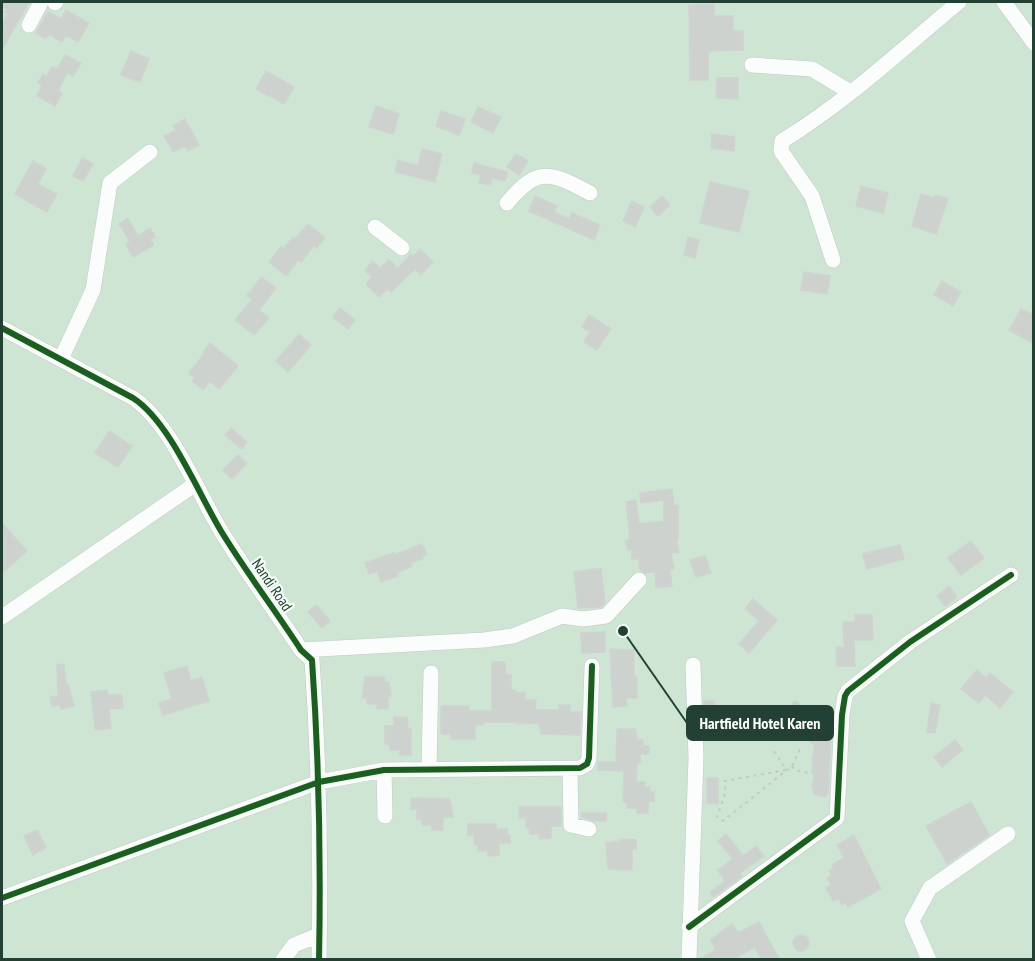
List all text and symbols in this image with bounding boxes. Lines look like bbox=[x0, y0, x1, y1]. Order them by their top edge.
street label: Nandi Road bbox=[248, 555, 297, 615]
callout: Hartfield Hotel Karen bbox=[687, 706, 833, 740]
text: Hartfield Hotel Karen bbox=[699, 713, 821, 733]

